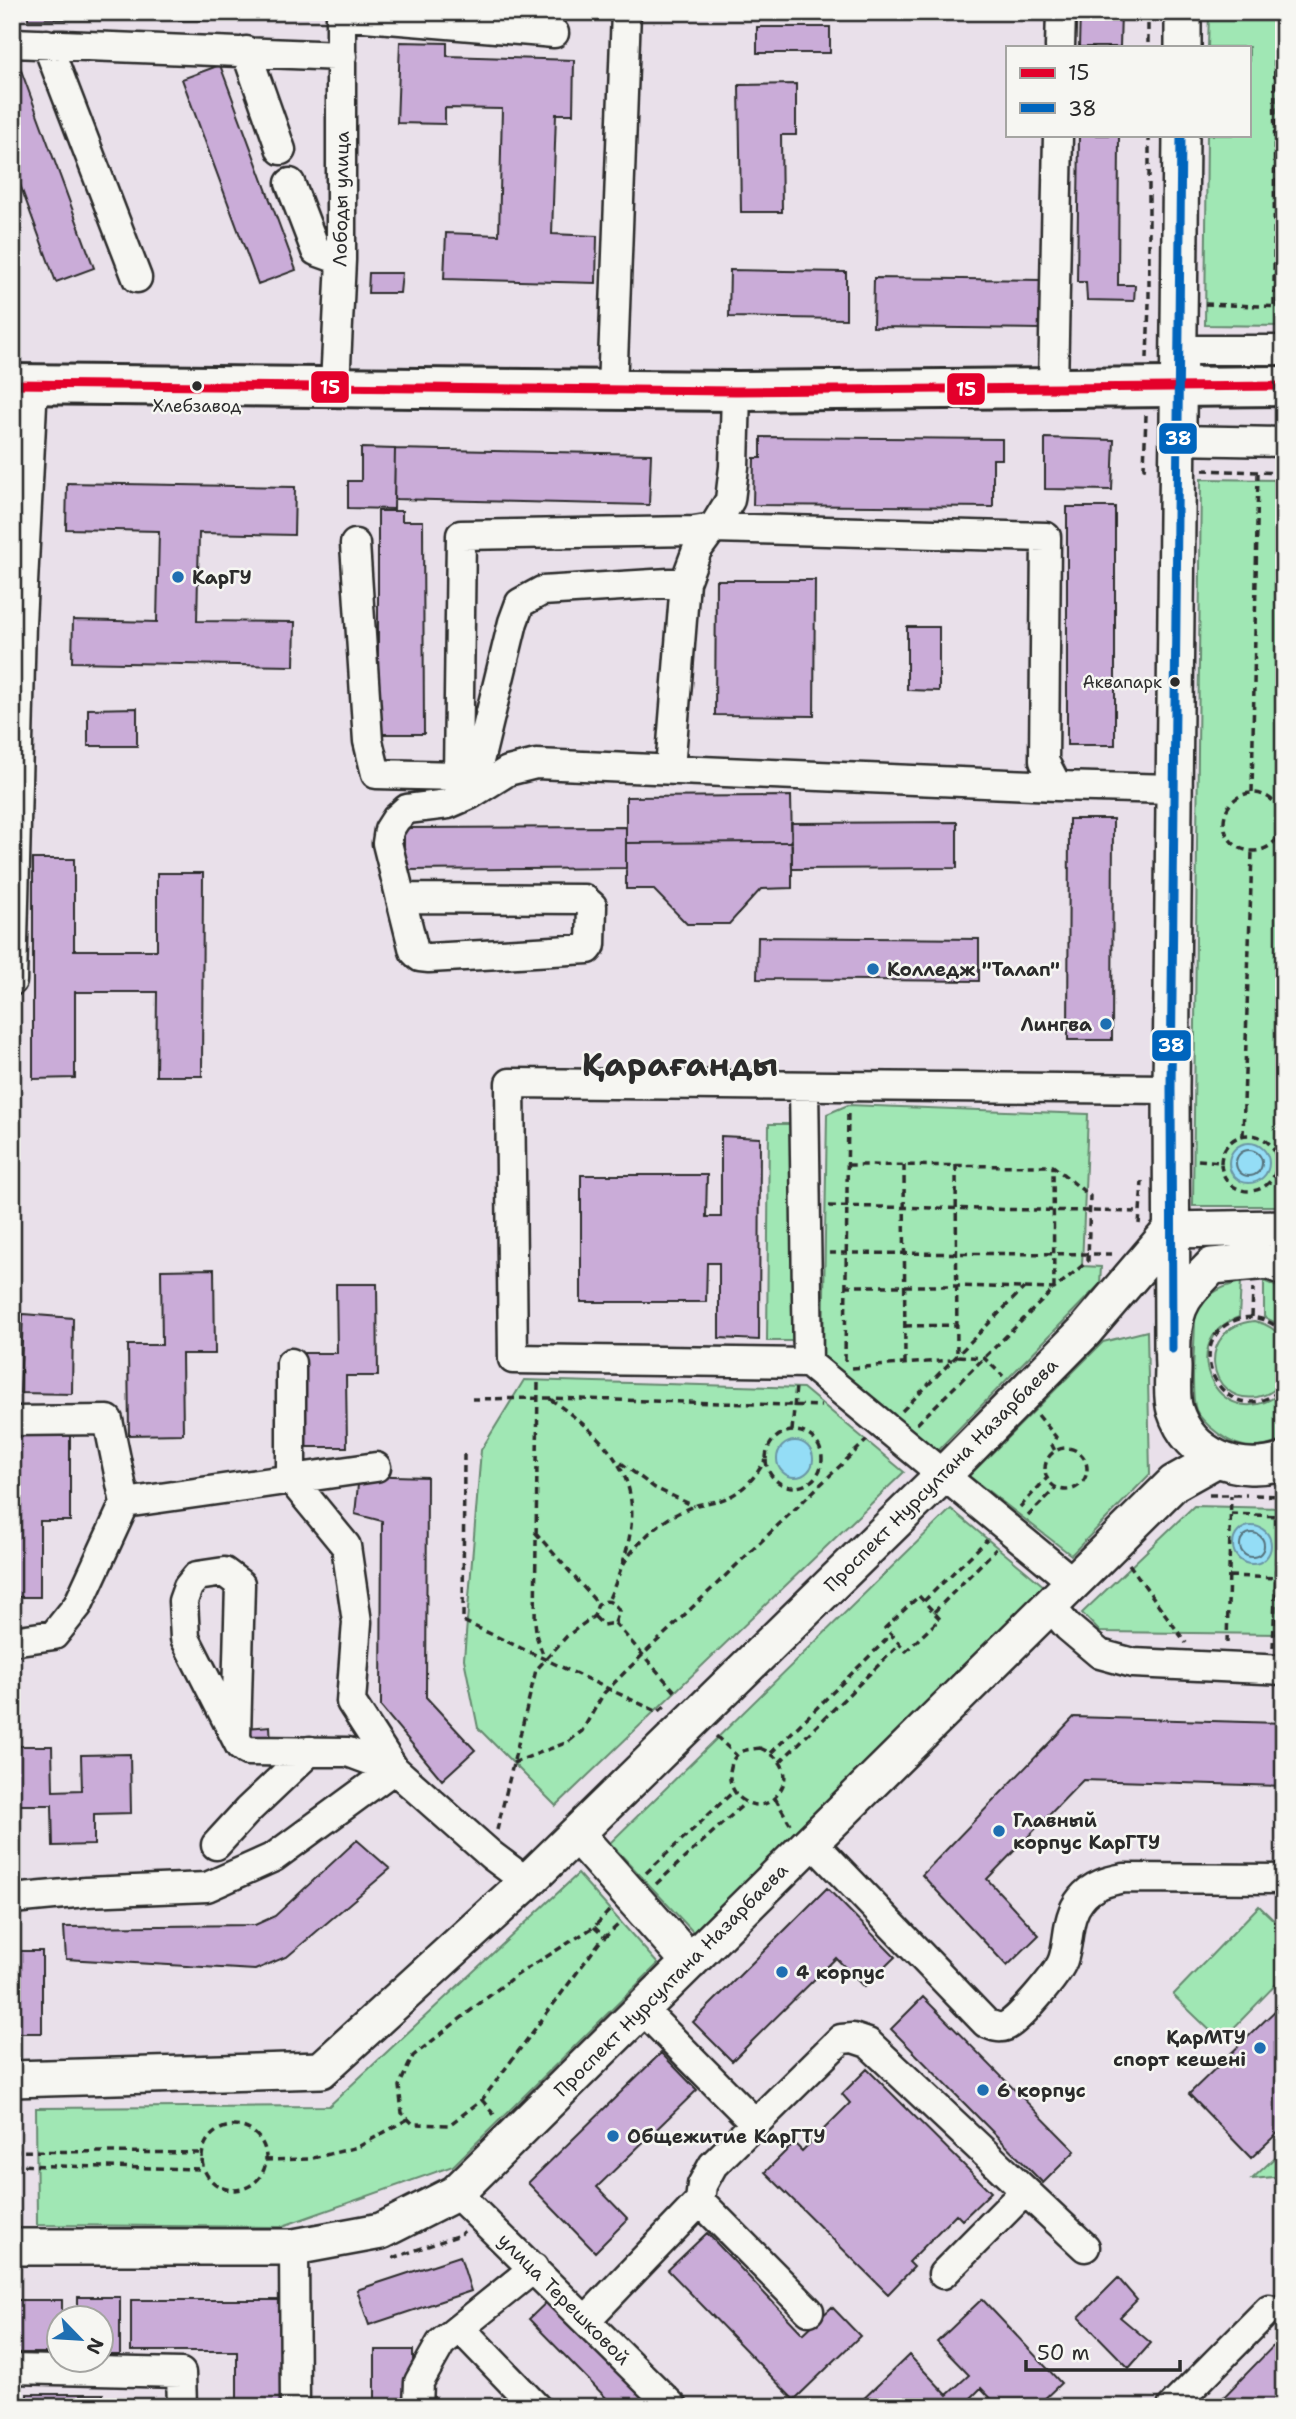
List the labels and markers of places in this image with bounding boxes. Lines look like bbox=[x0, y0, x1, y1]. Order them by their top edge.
marker: Хлебзавод bbox=[190, 379, 204, 393]
place label: Хлебзавод bbox=[153, 395, 242, 417]
place label: КарГУ bbox=[192, 565, 252, 590]
marker: КарГУ bbox=[170, 569, 186, 585]
place label: Аквапарк bbox=[1082, 671, 1162, 693]
marker: Аквапарк bbox=[1168, 675, 1182, 689]
place label: Колледж "Талап" bbox=[887, 957, 1060, 982]
marker: Колледж "Талап" bbox=[865, 961, 881, 977]
place label: Лингва bbox=[1020, 1012, 1092, 1037]
marker: Лингва bbox=[1098, 1016, 1114, 1032]
place label: Главный корпус КарГТУ bbox=[1013, 1808, 1160, 1855]
marker: Главный корпус КарГТУ bbox=[991, 1823, 1007, 1839]
place label: 4 корпус bbox=[796, 1960, 885, 1985]
marker: 4 корпус bbox=[774, 1964, 790, 1980]
place label: ҚарМТУ спорт кешені bbox=[1113, 2025, 1246, 2072]
marker: ҚарМТУ спорт кешені bbox=[1252, 2040, 1268, 2056]
place label: 6 корпус bbox=[997, 2078, 1086, 2103]
marker: 6 корпус bbox=[975, 2082, 991, 2098]
place label: Общежитие КарГТУ bbox=[627, 2124, 825, 2149]
marker: Общежитие КарГТУ bbox=[605, 2128, 621, 2144]

